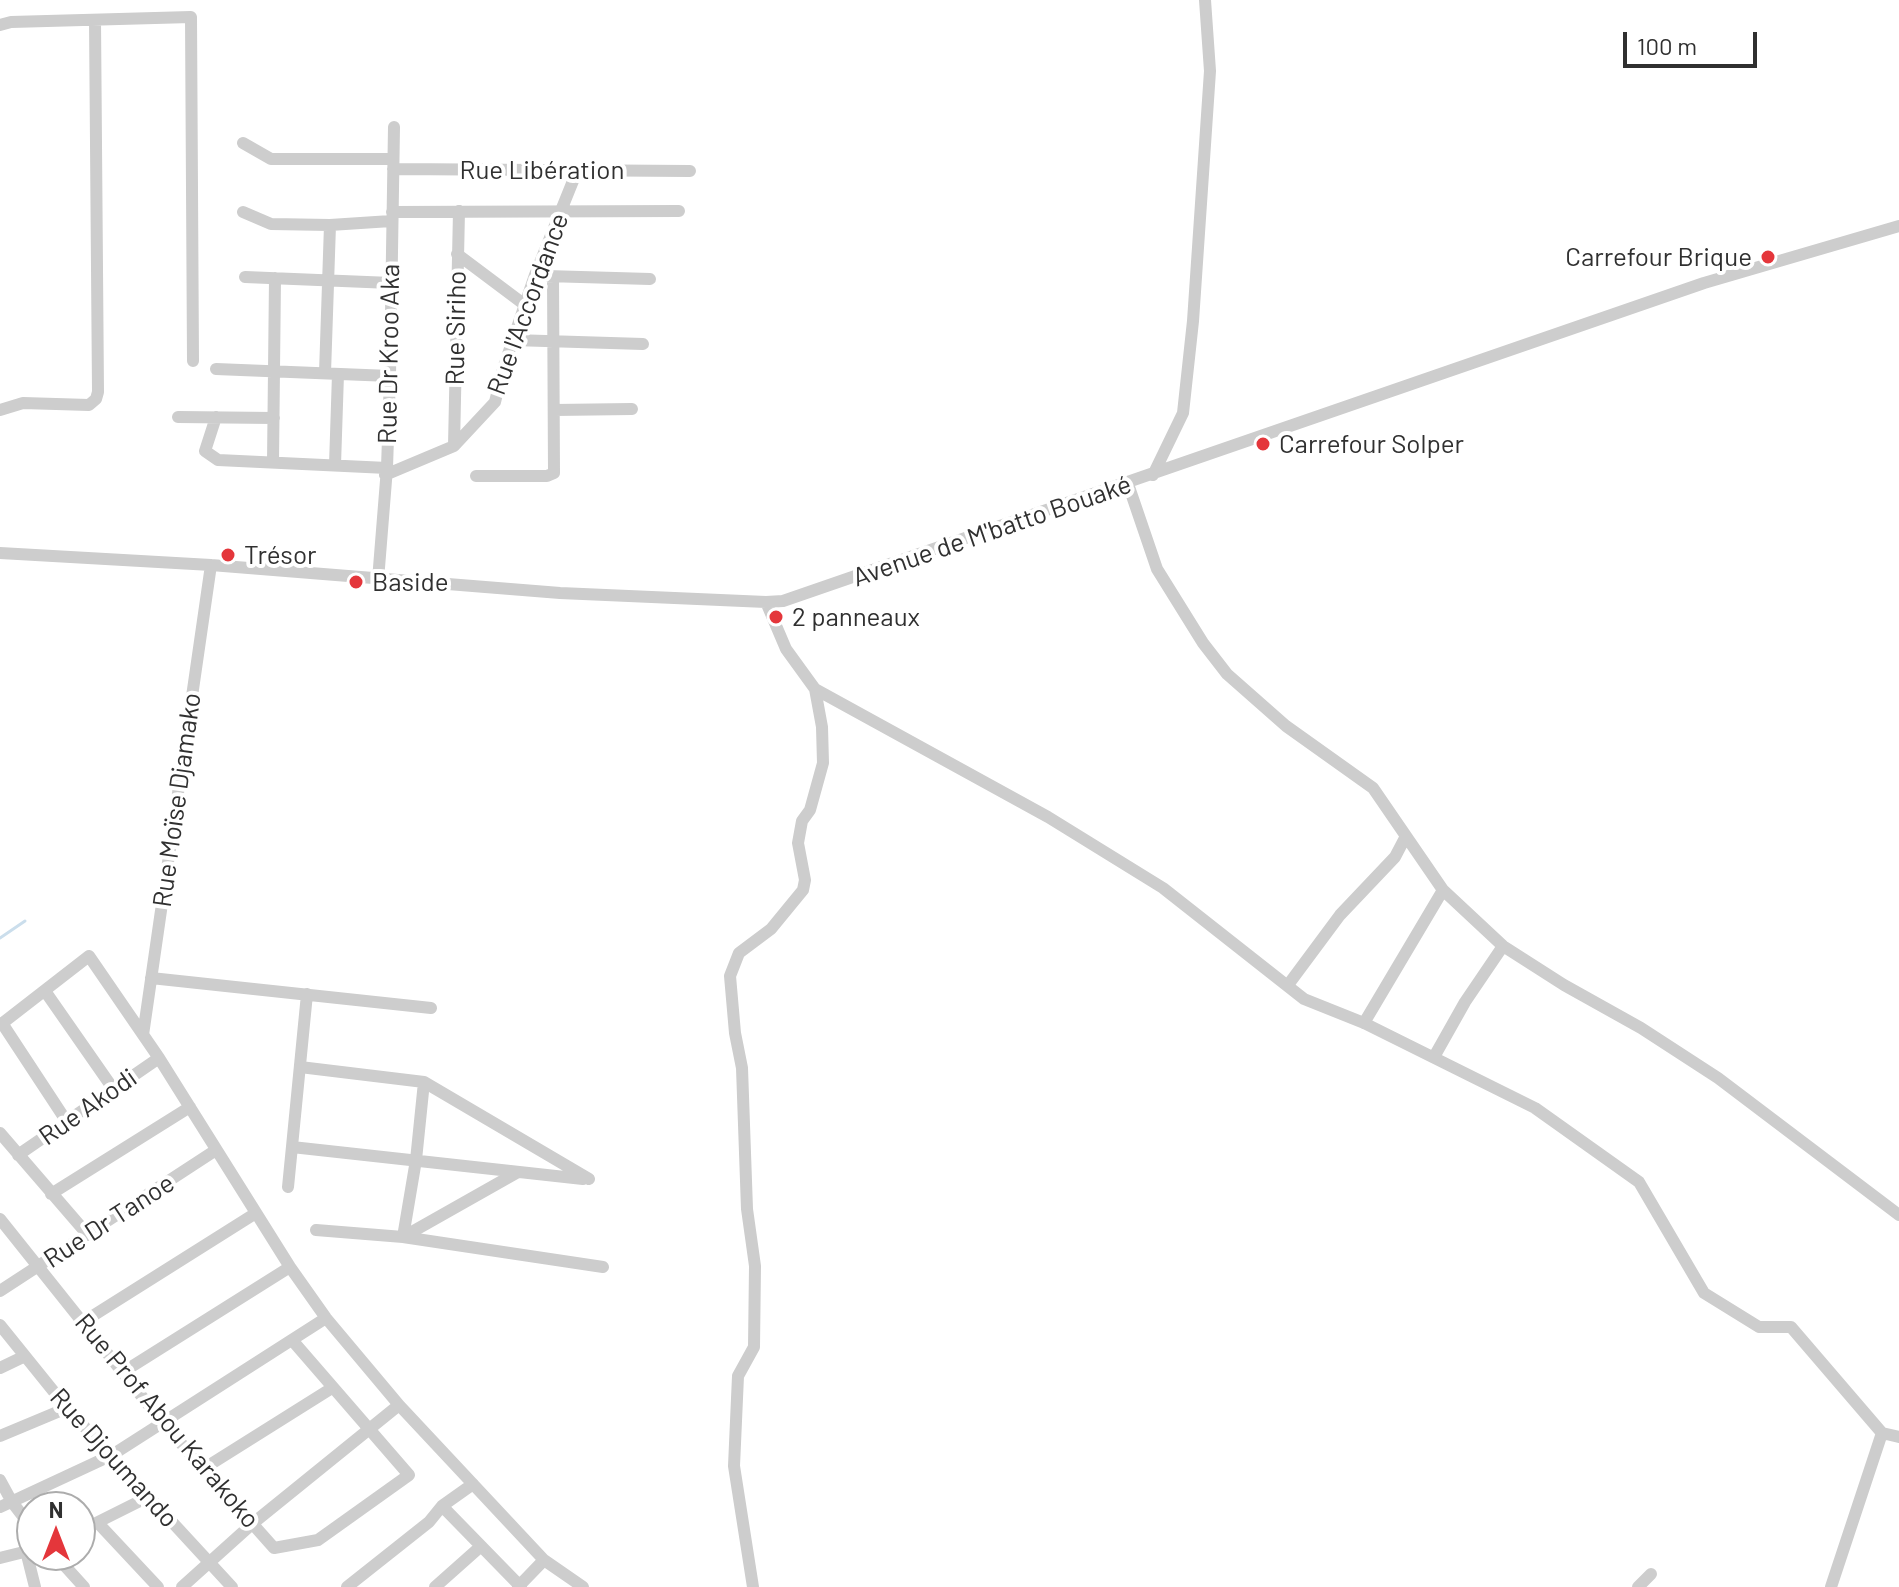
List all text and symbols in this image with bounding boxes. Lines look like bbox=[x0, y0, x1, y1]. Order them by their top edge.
scale bar bbox=[1627, 16, 1761, 66]
text: 100 m bbox=[1637, 31, 1697, 60]
street label: Rue Libération bbox=[459, 154, 625, 186]
street label: Rue l'Accordance bbox=[481, 209, 575, 399]
place label: Carrefour Brique bbox=[1565, 241, 1752, 273]
marker: Carrefour Brique bbox=[1759, 248, 1777, 266]
street label: Rue Dr Kroo Aka bbox=[372, 264, 406, 444]
street label: Rue Siriho bbox=[439, 270, 473, 386]
place label: Carrefour Solper bbox=[1279, 428, 1464, 460]
marker: Carrefour Solper bbox=[1254, 435, 1272, 453]
street label: Avenue de M'batto Bouaké bbox=[849, 469, 1135, 593]
place label: Trésor bbox=[244, 539, 317, 571]
marker: Trésor bbox=[219, 546, 237, 564]
place label: Baside bbox=[372, 566, 449, 598]
marker: Baside bbox=[347, 573, 365, 591]
place label: 2 panneaux bbox=[792, 601, 920, 633]
marker: 2 panneaux bbox=[767, 608, 785, 626]
street label: Rue Moïse Djamako bbox=[147, 691, 207, 909]
street label: Rue Akodi bbox=[33, 1062, 143, 1152]
street label: Rue Dr Tanoe bbox=[38, 1167, 180, 1275]
street label: Rue Prof Abou Karakoko bbox=[68, 1307, 266, 1535]
street label: Rue Djoumando bbox=[43, 1382, 185, 1534]
north arrow bbox=[16, 1491, 96, 1571]
text: N bbox=[49, 1496, 63, 1522]

